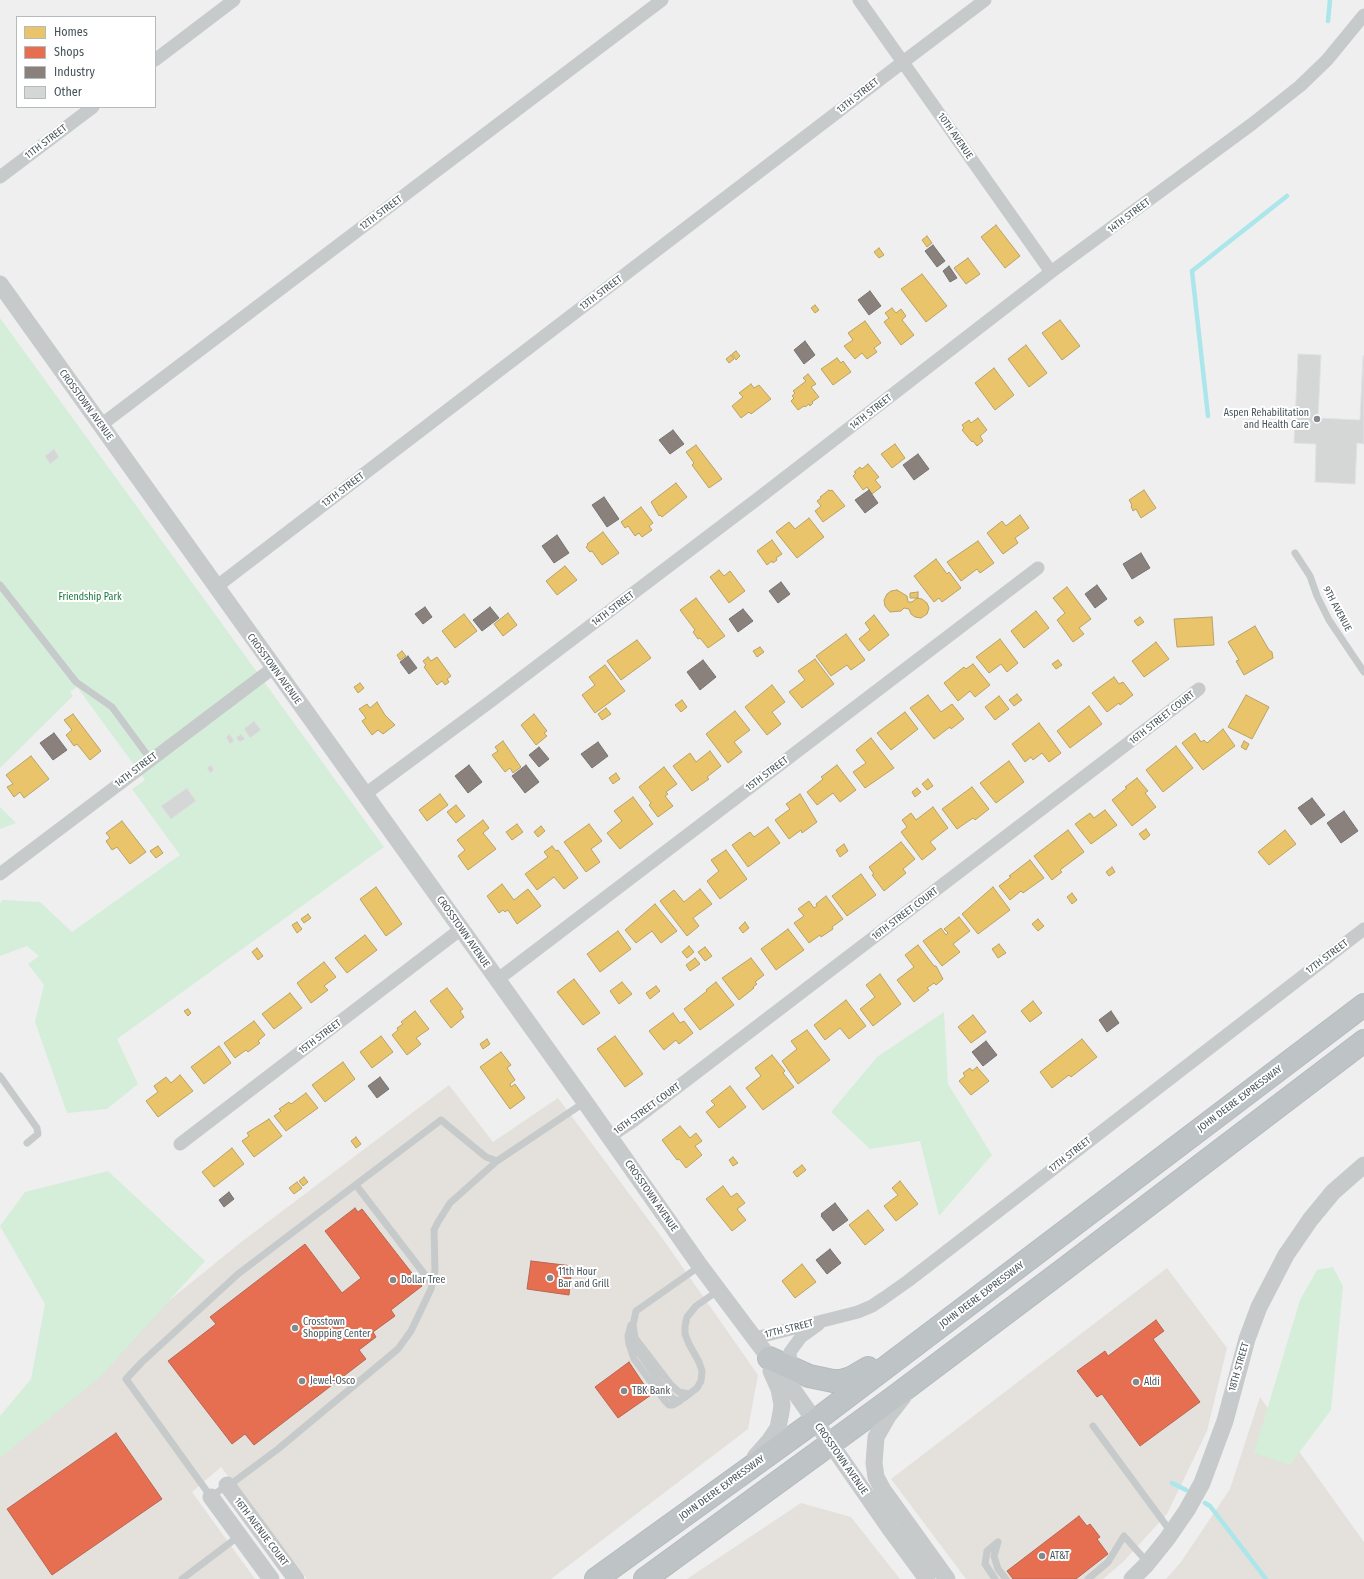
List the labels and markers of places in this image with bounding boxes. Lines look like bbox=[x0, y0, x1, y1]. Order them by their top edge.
place label: Aspen Rehabilitation and Health Care bbox=[1224, 407, 1309, 430]
marker: Aspen Rehabilitation and Health Care bbox=[1312, 414, 1322, 424]
place label: 11th Hour Bar and Grill bbox=[558, 1266, 609, 1290]
marker: 11th Hour Bar and Grill bbox=[545, 1273, 555, 1283]
place label: Dollar Tree bbox=[401, 1274, 445, 1286]
marker: Dollar Tree bbox=[388, 1275, 398, 1285]
place label: Crosstown Shopping Center bbox=[303, 1316, 371, 1340]
marker: Crosstown Shopping Center bbox=[290, 1323, 300, 1333]
place label: Jewel-Osco bbox=[310, 1375, 355, 1387]
marker: Jewel-Osco bbox=[297, 1376, 307, 1386]
place label: Aldi bbox=[1144, 1376, 1160, 1388]
marker: Aldi bbox=[1131, 1377, 1141, 1387]
place label: TBK Bank bbox=[632, 1385, 670, 1397]
marker: TBK Bank bbox=[619, 1386, 629, 1396]
place label: AT&T bbox=[1050, 1550, 1069, 1562]
marker: AT&T bbox=[1037, 1551, 1047, 1561]

